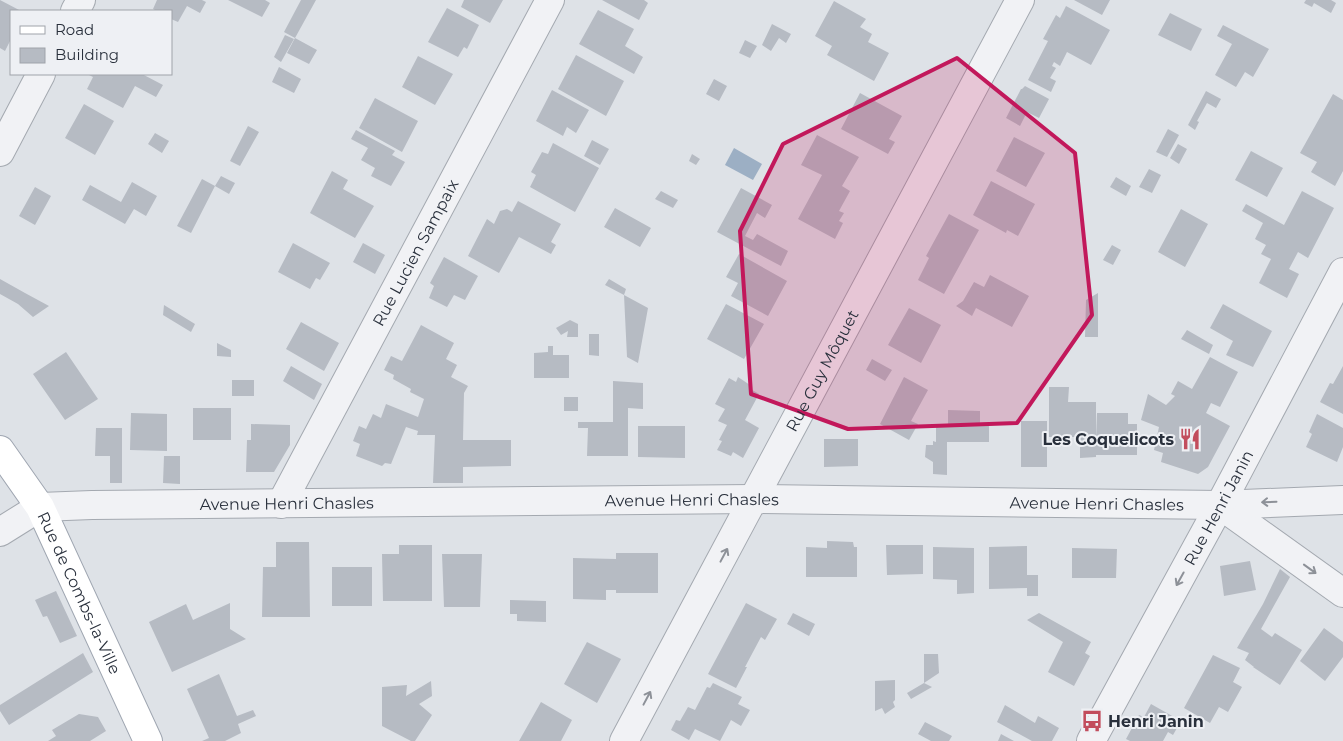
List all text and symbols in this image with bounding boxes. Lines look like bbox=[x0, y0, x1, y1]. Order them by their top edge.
legend bbox=[10, 10, 172, 75]
text: Road bbox=[55, 20, 94, 39]
text: Building bbox=[55, 45, 119, 64]
street label: Rue Lucien Sampaix bbox=[369, 176, 463, 329]
street label: Rue Guy Môquet bbox=[782, 306, 863, 435]
restaurant icon: Les Coquelicots bbox=[1177, 426, 1203, 452]
place label: Les Coquelicots bbox=[1042, 430, 1174, 449]
street label: Rue Henri Janin bbox=[1180, 447, 1257, 569]
street label: Avenue Henri Chasles bbox=[605, 490, 779, 510]
street label: Avenue Henri Chasles bbox=[200, 493, 374, 514]
street label: Avenue Henri Chasles bbox=[1010, 493, 1184, 515]
one-way arrow bbox=[1262, 498, 1278, 507]
street label: Rue de Combs-la-Ville bbox=[33, 509, 125, 677]
one-way arrow bbox=[720, 548, 729, 563]
one-way arrow bbox=[1303, 564, 1317, 574]
one-way arrow bbox=[1175, 571, 1185, 586]
one-way arrow bbox=[643, 691, 652, 706]
bus stop icon: Henri Janin bbox=[1079, 708, 1105, 734]
place label: Henri Janin bbox=[1108, 712, 1204, 731]

